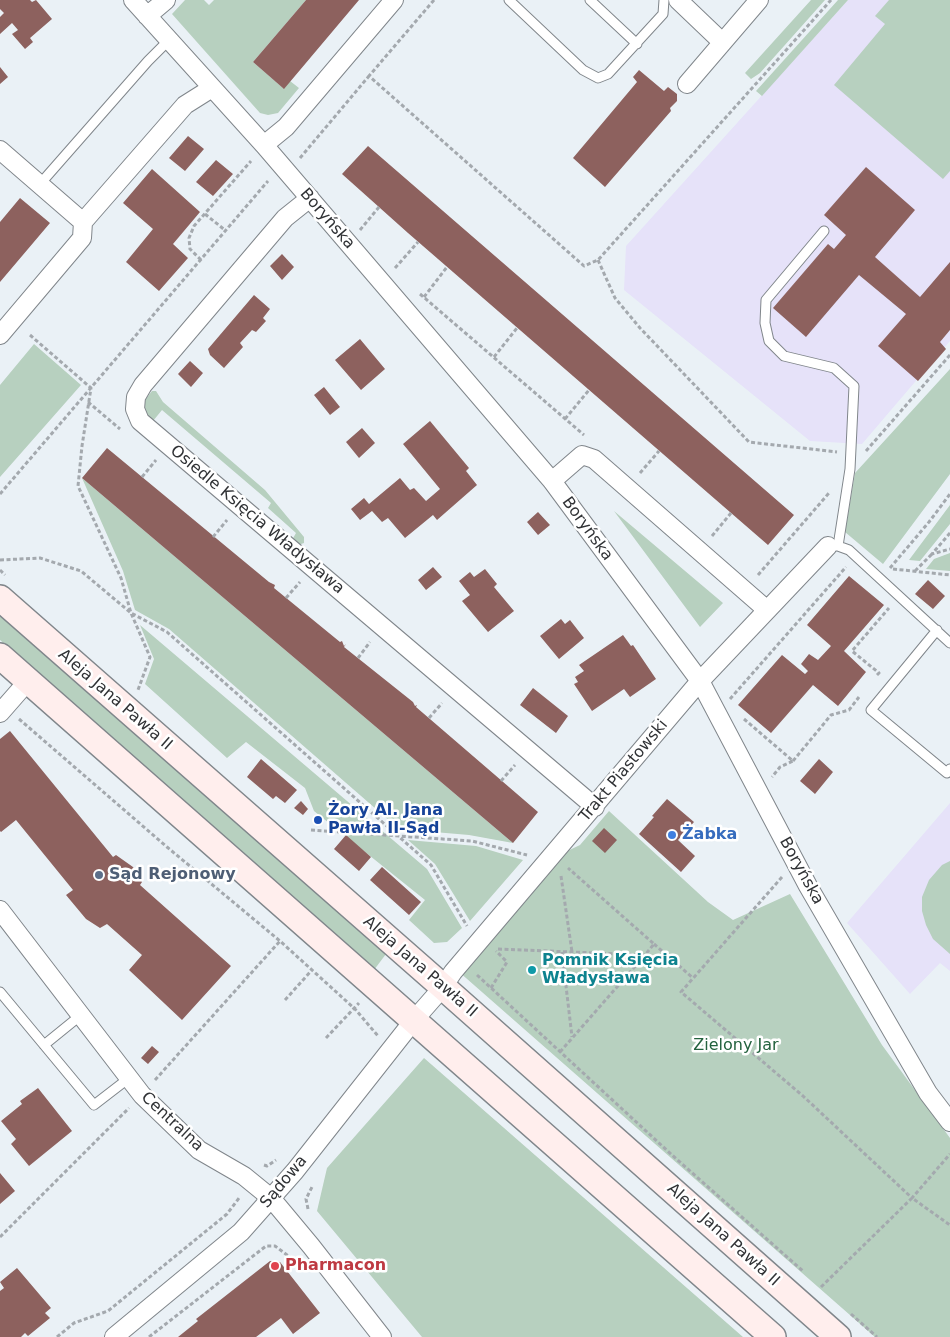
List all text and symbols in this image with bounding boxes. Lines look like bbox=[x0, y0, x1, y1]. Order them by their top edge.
street label: Boryńska bbox=[295, 185, 359, 253]
street label: Osiedle Księcia Władysława bbox=[166, 441, 348, 599]
street label: Boryńska bbox=[557, 493, 617, 565]
street label: Aleja Jana Pawła II bbox=[54, 645, 176, 755]
street label: Trakt Piastowski bbox=[576, 716, 672, 826]
place label: Żory Al. Jana Pawła II-Sąd bbox=[328, 801, 443, 839]
marker: Żory Al. Jana Pawła II-Sąd bbox=[312, 814, 324, 826]
place label: Żabka bbox=[682, 825, 737, 845]
marker: Żabka bbox=[666, 829, 678, 841]
street label: Boryńska bbox=[775, 834, 827, 908]
place label: Sąd Rejonowy bbox=[109, 865, 236, 885]
marker: Sąd Rejonowy bbox=[93, 869, 105, 881]
street label: Aleja Jana Pawła II bbox=[359, 912, 481, 1022]
place label: Pomnik Księcia Władysława bbox=[542, 951, 679, 989]
marker: Pomnik Księcia Władysława bbox=[526, 964, 538, 976]
park label: Zielony Jar bbox=[693, 1036, 779, 1056]
street label: Centralna bbox=[137, 1088, 207, 1156]
street label: Sądowa bbox=[256, 1152, 312, 1212]
street label: Aleja Jana Pawła II bbox=[663, 1179, 783, 1291]
place label: Pharmacon bbox=[285, 1256, 386, 1276]
marker: Pharmacon bbox=[269, 1260, 281, 1272]

